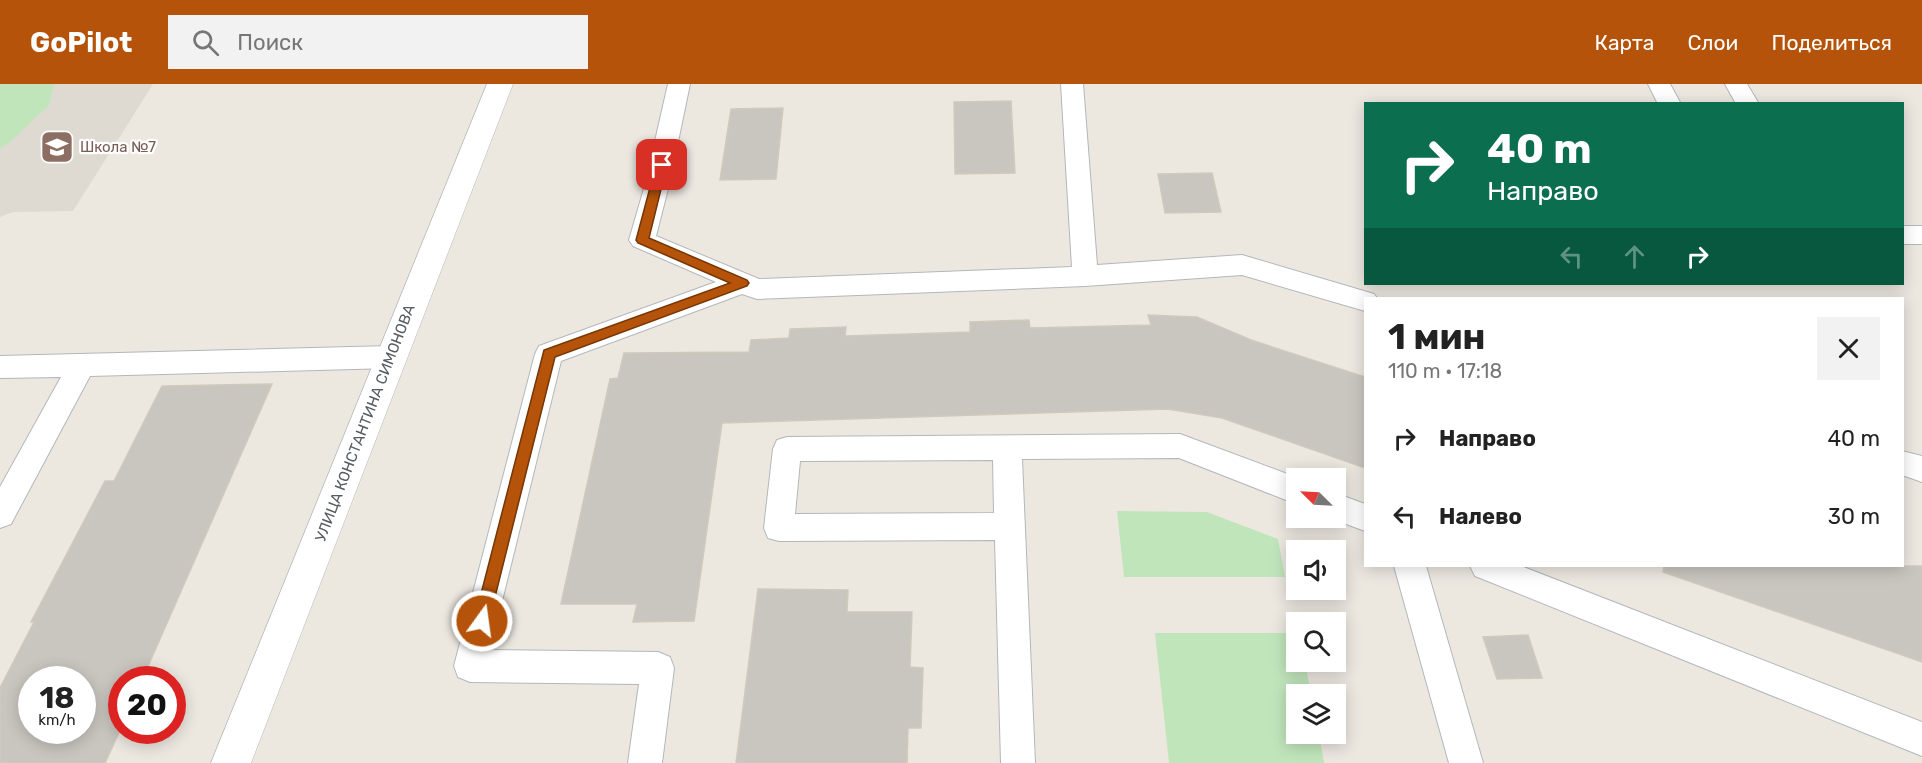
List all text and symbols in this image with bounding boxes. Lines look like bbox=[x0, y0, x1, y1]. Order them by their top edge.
search box bbox=[168, 15, 588, 69]
text: GoPilot bbox=[30, 26, 132, 59]
icon: search bbox=[189, 26, 222, 59]
text: Поиск bbox=[237, 29, 303, 56]
text: Карта bbox=[1594, 30, 1654, 55]
text: Слои bbox=[1687, 30, 1738, 55]
text: Поделиться bbox=[1771, 30, 1892, 55]
text: 40 m bbox=[1487, 124, 1592, 174]
icon: right bbox=[1388, 126, 1466, 204]
school or university icon: Школа №7 bbox=[39, 129, 75, 165]
place label: Школа №7 bbox=[80, 138, 156, 156]
pin bbox=[636, 139, 687, 190]
icon: arrive bbox=[645, 148, 678, 181]
text: Направо bbox=[1487, 175, 1599, 207]
icon: left bbox=[1555, 240, 1588, 273]
icon: ahead bbox=[1618, 240, 1651, 273]
icon: right bbox=[1681, 240, 1714, 273]
street label: УЛИЦА КОНСТАНТИНА СИМОНОВА bbox=[311, 302, 419, 544]
text: 1 мин bbox=[1388, 315, 1486, 358]
button: close bbox=[1817, 317, 1880, 380]
text: 110 m · 17:18 bbox=[1388, 359, 1502, 383]
icon: right bbox=[1388, 422, 1421, 455]
text: Направо bbox=[1439, 425, 1536, 452]
text: 40 m bbox=[1827, 425, 1880, 452]
north arrow bbox=[1286, 468, 1346, 528]
map controls bbox=[1286, 468, 1346, 744]
icon: left bbox=[1388, 500, 1421, 533]
text: Налево bbox=[1439, 503, 1522, 530]
text: 30 m bbox=[1828, 503, 1880, 530]
button: sound bbox=[1286, 540, 1346, 600]
position arrow bbox=[450, 589, 514, 653]
button: search bbox=[1286, 612, 1346, 672]
speed limit sign: 20 bbox=[108, 666, 186, 744]
text: 18 bbox=[39, 680, 75, 716]
button: layers bbox=[1286, 684, 1346, 744]
text: km/h bbox=[38, 711, 76, 729]

